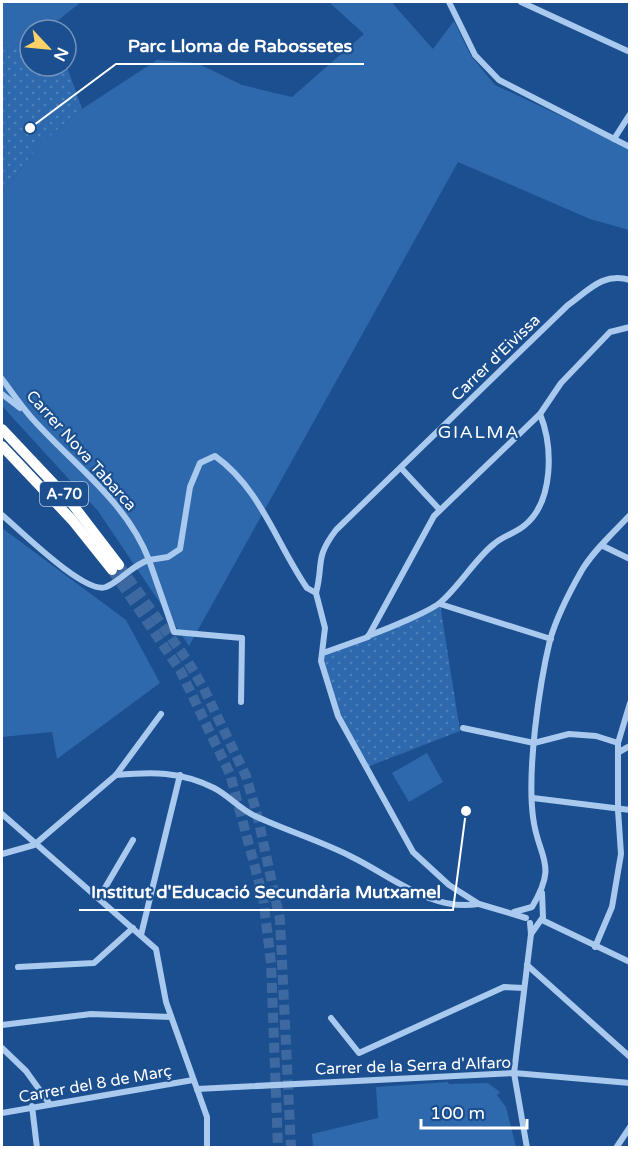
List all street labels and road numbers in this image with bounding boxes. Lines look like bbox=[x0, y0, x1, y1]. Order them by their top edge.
street label: Carrer d'Eivissa bbox=[447, 310, 544, 405]
street label: Carrer Nova Tabarca bbox=[22, 386, 141, 515]
road number: A-70 bbox=[40, 482, 88, 506]
street label: Carrer de la Serra d'Alfaro bbox=[315, 1053, 511, 1079]
street label: Carrer del 8 de Març bbox=[17, 1061, 173, 1107]

